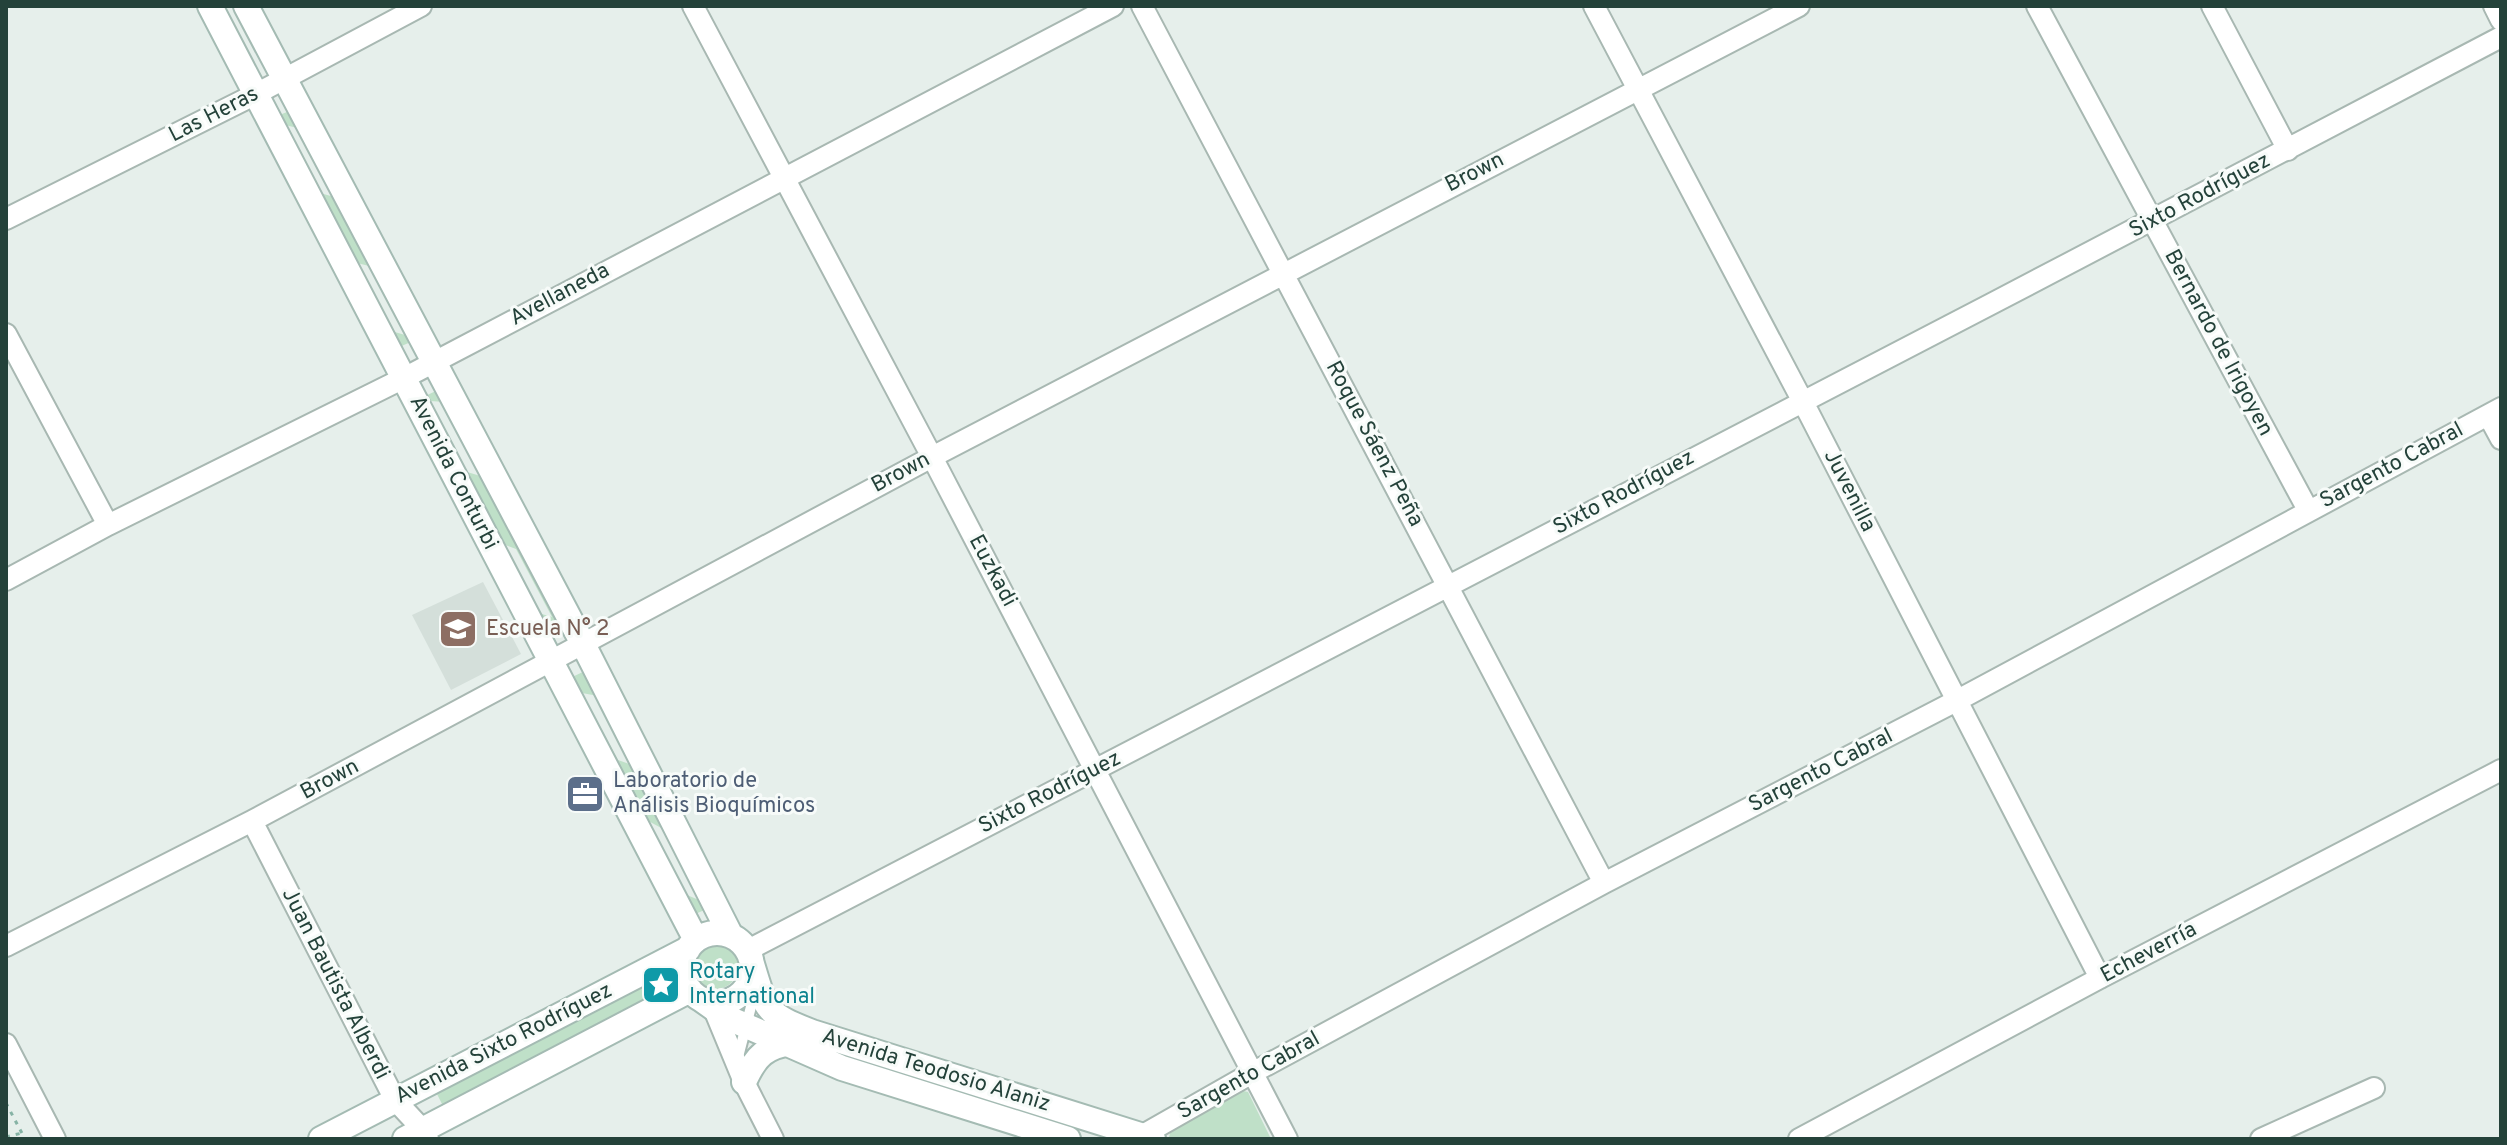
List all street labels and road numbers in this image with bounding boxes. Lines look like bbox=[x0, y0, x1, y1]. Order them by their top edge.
street label: Las Heras bbox=[165, 81, 263, 149]
street label: Brown bbox=[1441, 147, 1509, 199]
street label: Sixto Rodríguez bbox=[2125, 147, 2275, 245]
street label: Bernardo de Irigoyen bbox=[2157, 245, 2279, 441]
street label: Avellaneda bbox=[505, 257, 615, 333]
street label: Roque Sáenz Peña bbox=[1319, 357, 1429, 531]
street label: Avenida Conturbi bbox=[403, 391, 503, 555]
street label: Sargento Cabral bbox=[2316, 417, 2468, 515]
street label: Sixto Rodríguez bbox=[1549, 444, 1699, 542]
street label: Juvenilla bbox=[1817, 445, 1881, 537]
street label: Brown bbox=[867, 446, 935, 500]
street label: Euzkadi bbox=[962, 530, 1022, 612]
street label: Sargento Cabral bbox=[1744, 723, 1898, 819]
street label: Sixto Rodríguez bbox=[974, 746, 1126, 840]
street label: Brown bbox=[296, 753, 364, 807]
street label: Juan Bautista Alberdi bbox=[275, 884, 395, 1084]
street label: Echeverría bbox=[2096, 916, 2202, 990]
street label: Avenida Sixto Rodríguez bbox=[391, 977, 617, 1111]
street label: Avenida Teodosio Alaniz bbox=[818, 1023, 1054, 1119]
street label: Sargento Cabral bbox=[1173, 1026, 1325, 1126]

